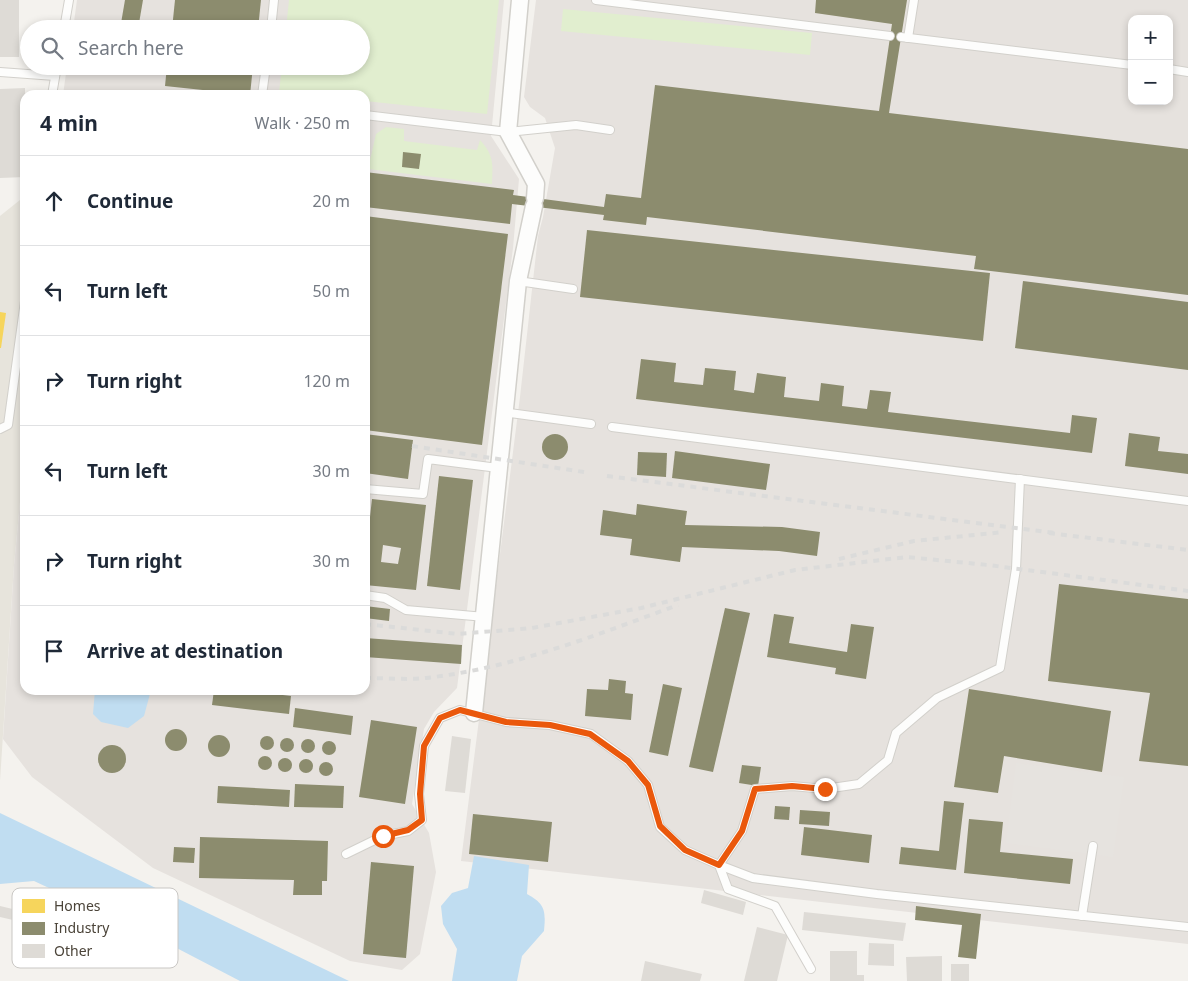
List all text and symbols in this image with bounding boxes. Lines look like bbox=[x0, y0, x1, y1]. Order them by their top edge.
map controls bbox=[1128, 15, 1173, 105]
button: + bbox=[1128, 15, 1173, 60]
search box bbox=[20, 20, 370, 75]
icon: search bbox=[38, 34, 66, 62]
text: Search here bbox=[78, 35, 184, 61]
button: − bbox=[1128, 60, 1173, 105]
text: 4 min bbox=[40, 109, 98, 137]
text: Walk · 250 m bbox=[255, 112, 350, 134]
icon: ahead bbox=[40, 187, 68, 215]
text: Continue bbox=[87, 188, 173, 214]
text: 20 m bbox=[313, 190, 350, 212]
icon: left bbox=[40, 277, 68, 305]
text: Turn left bbox=[87, 278, 168, 304]
text: 50 m bbox=[313, 280, 350, 302]
icon: right bbox=[40, 367, 68, 395]
text: Turn right bbox=[87, 368, 182, 394]
text: 120 m bbox=[303, 370, 350, 392]
icon: left bbox=[40, 457, 68, 485]
text: Turn left bbox=[87, 458, 168, 484]
text: 30 m bbox=[313, 460, 350, 482]
icon: right bbox=[40, 547, 68, 575]
text: Turn right bbox=[87, 548, 182, 574]
text: 30 m bbox=[313, 550, 350, 572]
icon: arrive bbox=[40, 637, 68, 665]
text: Arrive at destination bbox=[87, 638, 283, 664]
route end bbox=[814, 778, 837, 801]
route start bbox=[372, 825, 395, 848]
legend bbox=[12, 888, 178, 968]
text: Homes bbox=[54, 896, 101, 915]
text: Industry bbox=[54, 918, 110, 937]
text: Other bbox=[54, 941, 93, 960]

